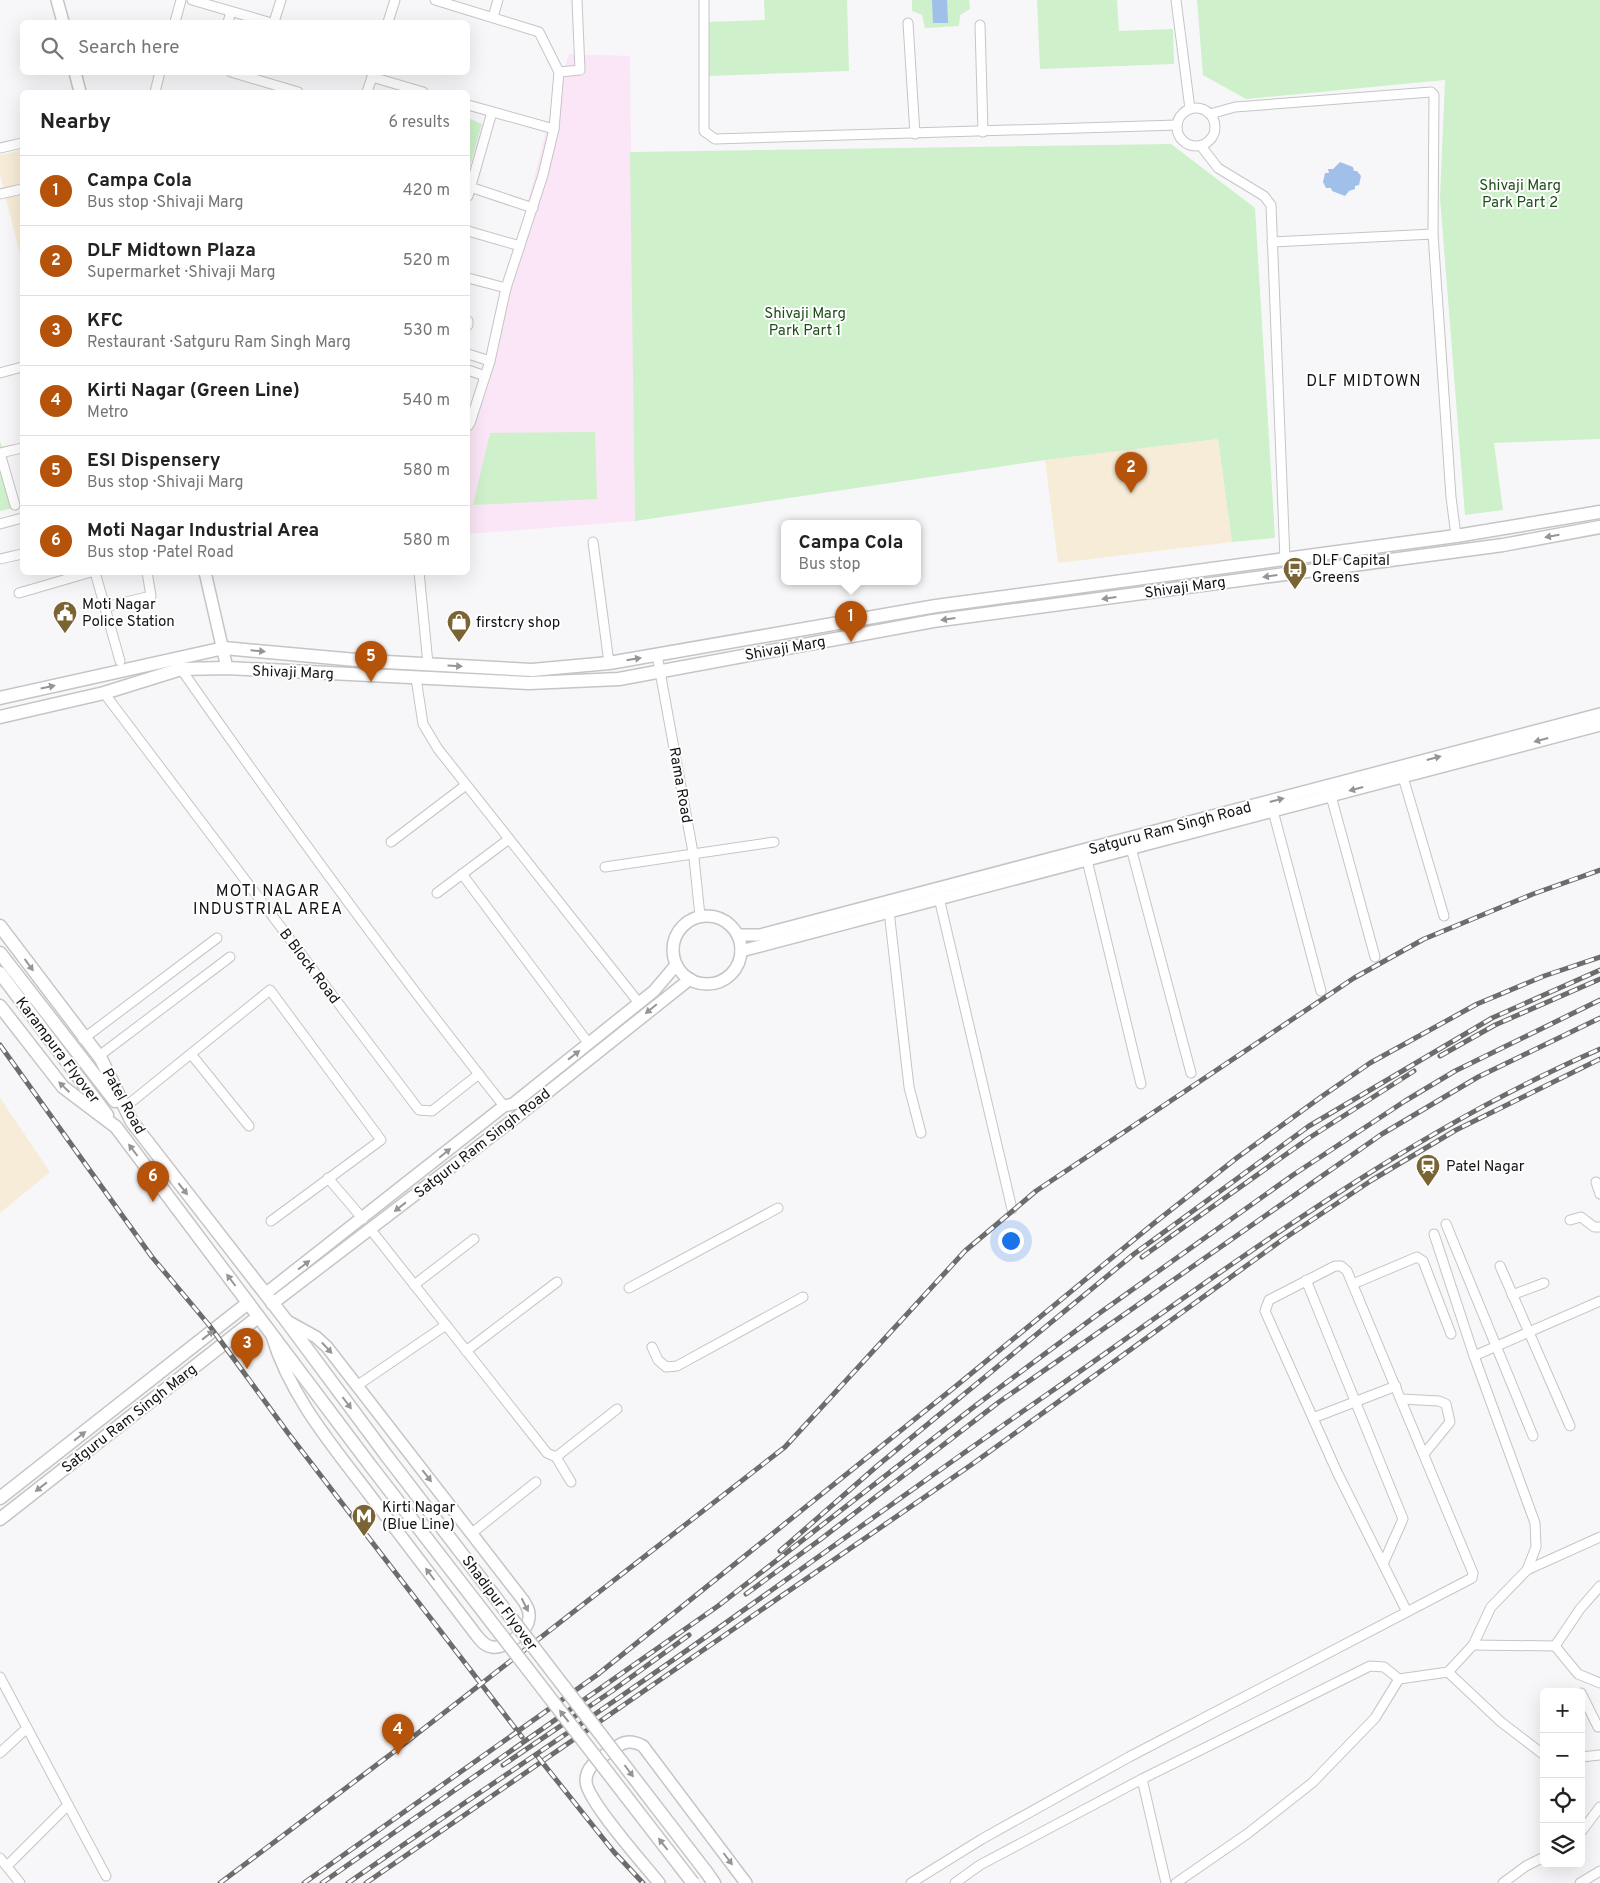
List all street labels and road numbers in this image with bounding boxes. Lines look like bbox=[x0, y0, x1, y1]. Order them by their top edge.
street label: Shivaji Marg bbox=[1143, 573, 1227, 604]
street label: Shivaji Marg bbox=[743, 633, 827, 666]
street label: Shivaji Marg bbox=[252, 663, 334, 684]
street label: Rama Road bbox=[663, 746, 696, 825]
street label: Satguru Ram Singh Road bbox=[1087, 799, 1254, 860]
street label: B Block Road bbox=[274, 925, 343, 1008]
street label: Karampura Flyover bbox=[11, 994, 103, 1108]
street label: Patel Road bbox=[97, 1065, 149, 1138]
street label: Satguru Ram Singh Road bbox=[411, 1085, 555, 1203]
street label: Satguru Ram Singh Marg bbox=[58, 1360, 201, 1478]
street label: Shadipur Flyover bbox=[457, 1552, 541, 1655]

